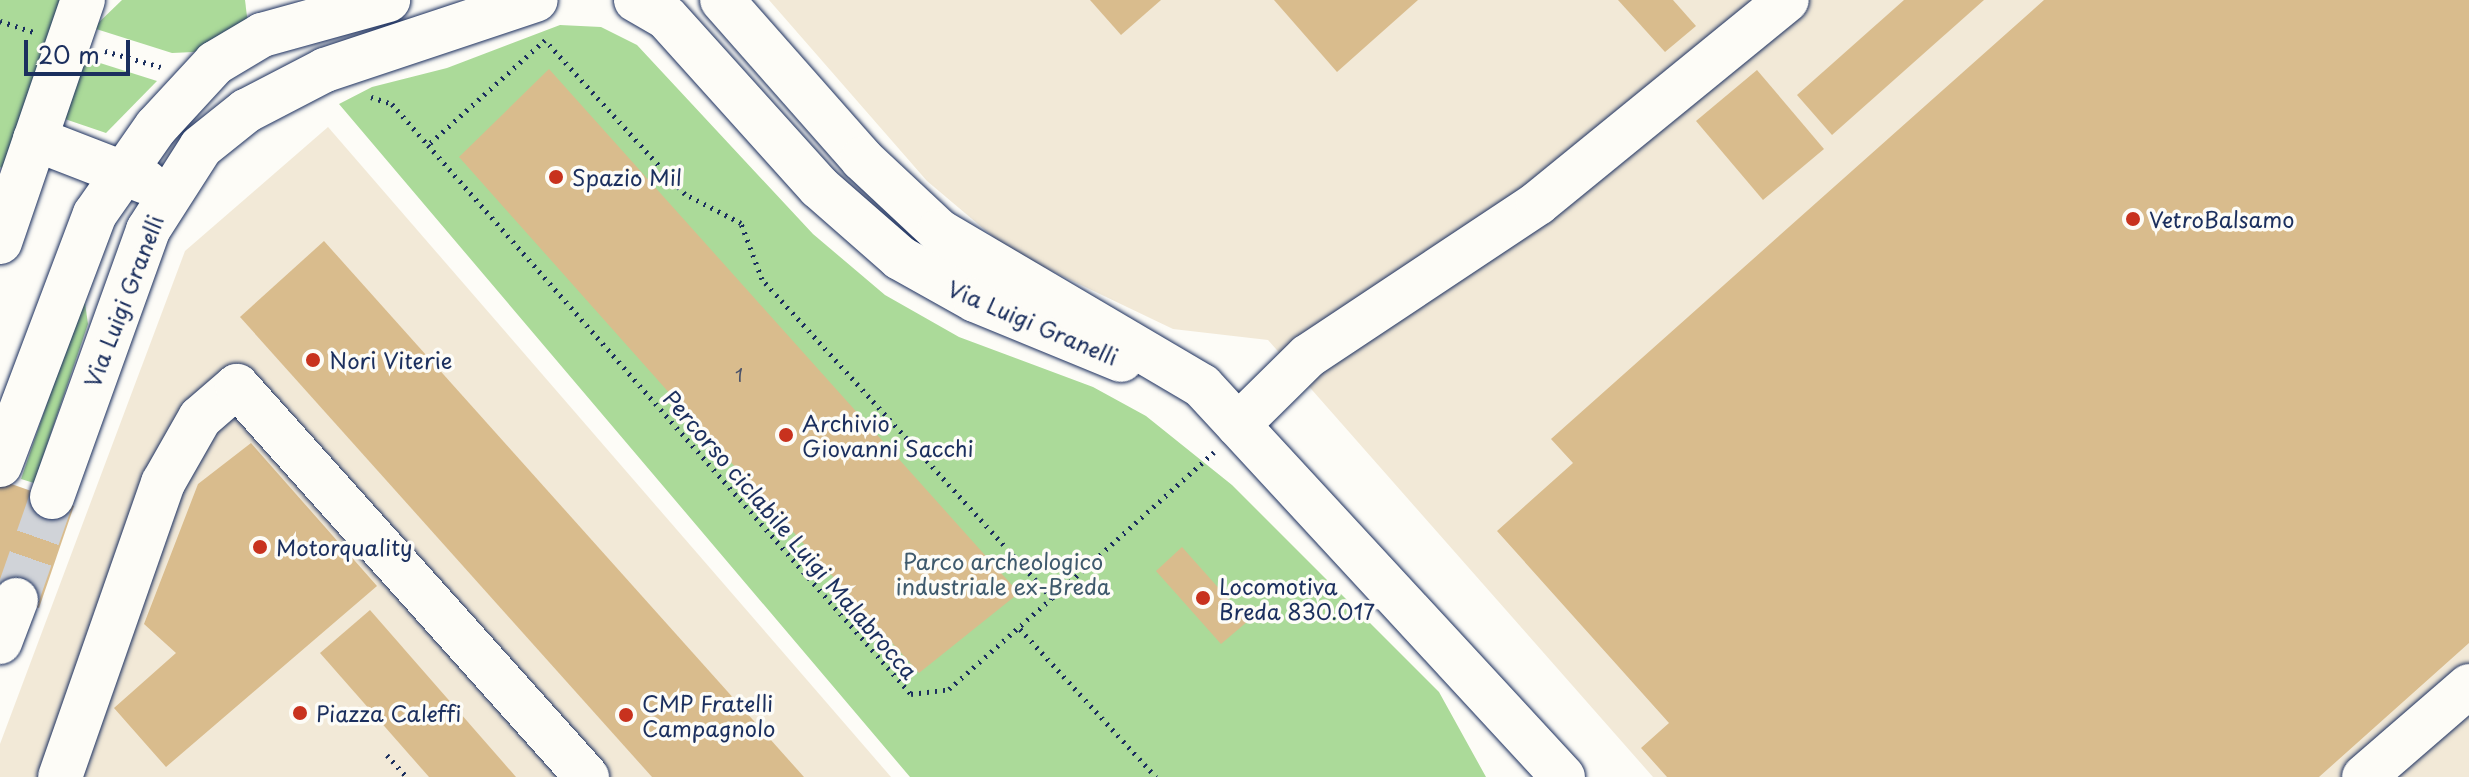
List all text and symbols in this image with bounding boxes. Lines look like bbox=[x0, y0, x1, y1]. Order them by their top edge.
scale bar bbox=[28, 24, 134, 74]
text: 20 m bbox=[38, 36, 100, 72]
place label: Spazio Mil bbox=[572, 164, 682, 190]
marker: Spazio Mil bbox=[547, 168, 565, 186]
place label: VetroBalsamo bbox=[2149, 206, 2294, 232]
marker: VetroBalsamo bbox=[2124, 210, 2142, 228]
street label: Via Luigi Granelli bbox=[78, 212, 168, 390]
street label: Via Luigi Granelli bbox=[945, 275, 1121, 369]
place label: Nori Viterie bbox=[329, 347, 451, 373]
marker: Nori Viterie bbox=[304, 351, 322, 369]
house number: 1 bbox=[735, 364, 743, 386]
street label: Percorso ciclabile Luigi Malabrocca bbox=[659, 385, 923, 683]
place label: Archivio Giovanni Sacchi bbox=[802, 409, 973, 460]
marker: Archivio Giovanni Sacchi bbox=[777, 426, 795, 444]
place label: Motorquality bbox=[276, 534, 413, 560]
marker: Motorquality bbox=[251, 538, 269, 556]
park label: Parco archeologico industriale ex-Breda bbox=[896, 547, 1110, 598]
place label: Locomotiva Breda 830.017 bbox=[1219, 572, 1376, 624]
marker: Locomotiva Breda 830.017 bbox=[1194, 589, 1212, 607]
place label: CMP Fratelli Campagnolo bbox=[642, 689, 775, 740]
place label: Piazza Caleffi bbox=[316, 700, 461, 726]
marker: Piazza Caleffi bbox=[291, 704, 309, 722]
marker: CMP Fratelli Campagnolo bbox=[617, 706, 635, 724]

